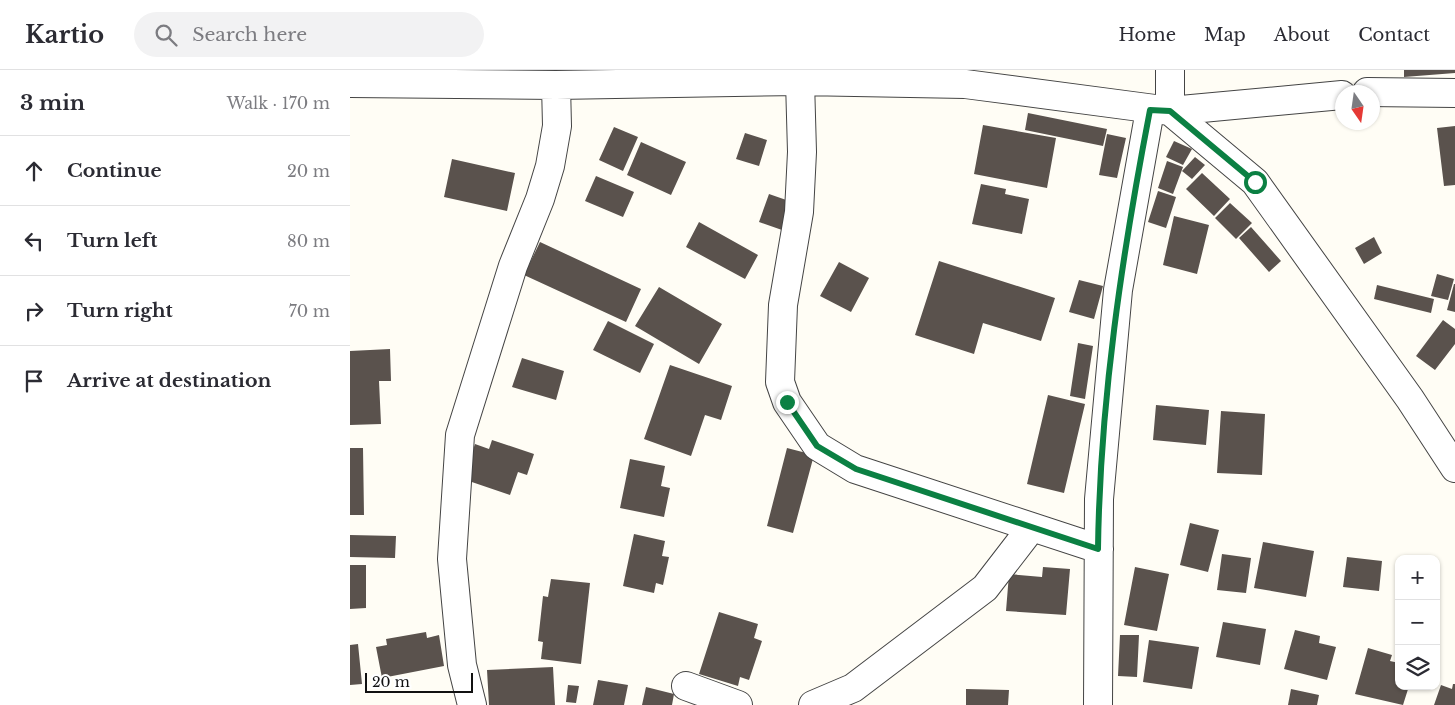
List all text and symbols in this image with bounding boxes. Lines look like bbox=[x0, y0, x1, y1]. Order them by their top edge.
search box bbox=[134, 12, 484, 57]
text: Kartio bbox=[25, 20, 104, 49]
icon: search bbox=[152, 21, 180, 49]
text: Search here bbox=[192, 23, 307, 46]
text: Home bbox=[1118, 24, 1176, 46]
text: Map bbox=[1204, 24, 1246, 46]
text: About bbox=[1274, 24, 1330, 46]
text: Contact bbox=[1358, 24, 1430, 46]
north arrow bbox=[1335, 85, 1380, 130]
text: 3 min bbox=[20, 90, 85, 116]
text: Walk · 170 m bbox=[227, 93, 330, 113]
icon: ahead bbox=[20, 157, 48, 185]
text: Continue bbox=[67, 159, 162, 182]
text: 20 m bbox=[287, 161, 330, 181]
route start bbox=[1244, 171, 1267, 194]
icon: left bbox=[20, 227, 48, 255]
text: Turn left bbox=[67, 229, 158, 252]
text: 80 m bbox=[287, 231, 330, 251]
icon: right bbox=[20, 297, 48, 325]
text: Turn right bbox=[67, 299, 173, 322]
text: 70 m bbox=[289, 301, 330, 321]
icon: arrive bbox=[20, 367, 48, 395]
text: Arrive at destination bbox=[67, 369, 271, 392]
route end bbox=[776, 391, 799, 414]
map controls bbox=[1395, 555, 1440, 690]
button: + bbox=[1395, 555, 1440, 600]
button: − bbox=[1395, 600, 1440, 645]
button: layers bbox=[1395, 645, 1440, 690]
scale bar bbox=[365, 670, 472, 693]
text: 20 m bbox=[372, 673, 410, 691]

